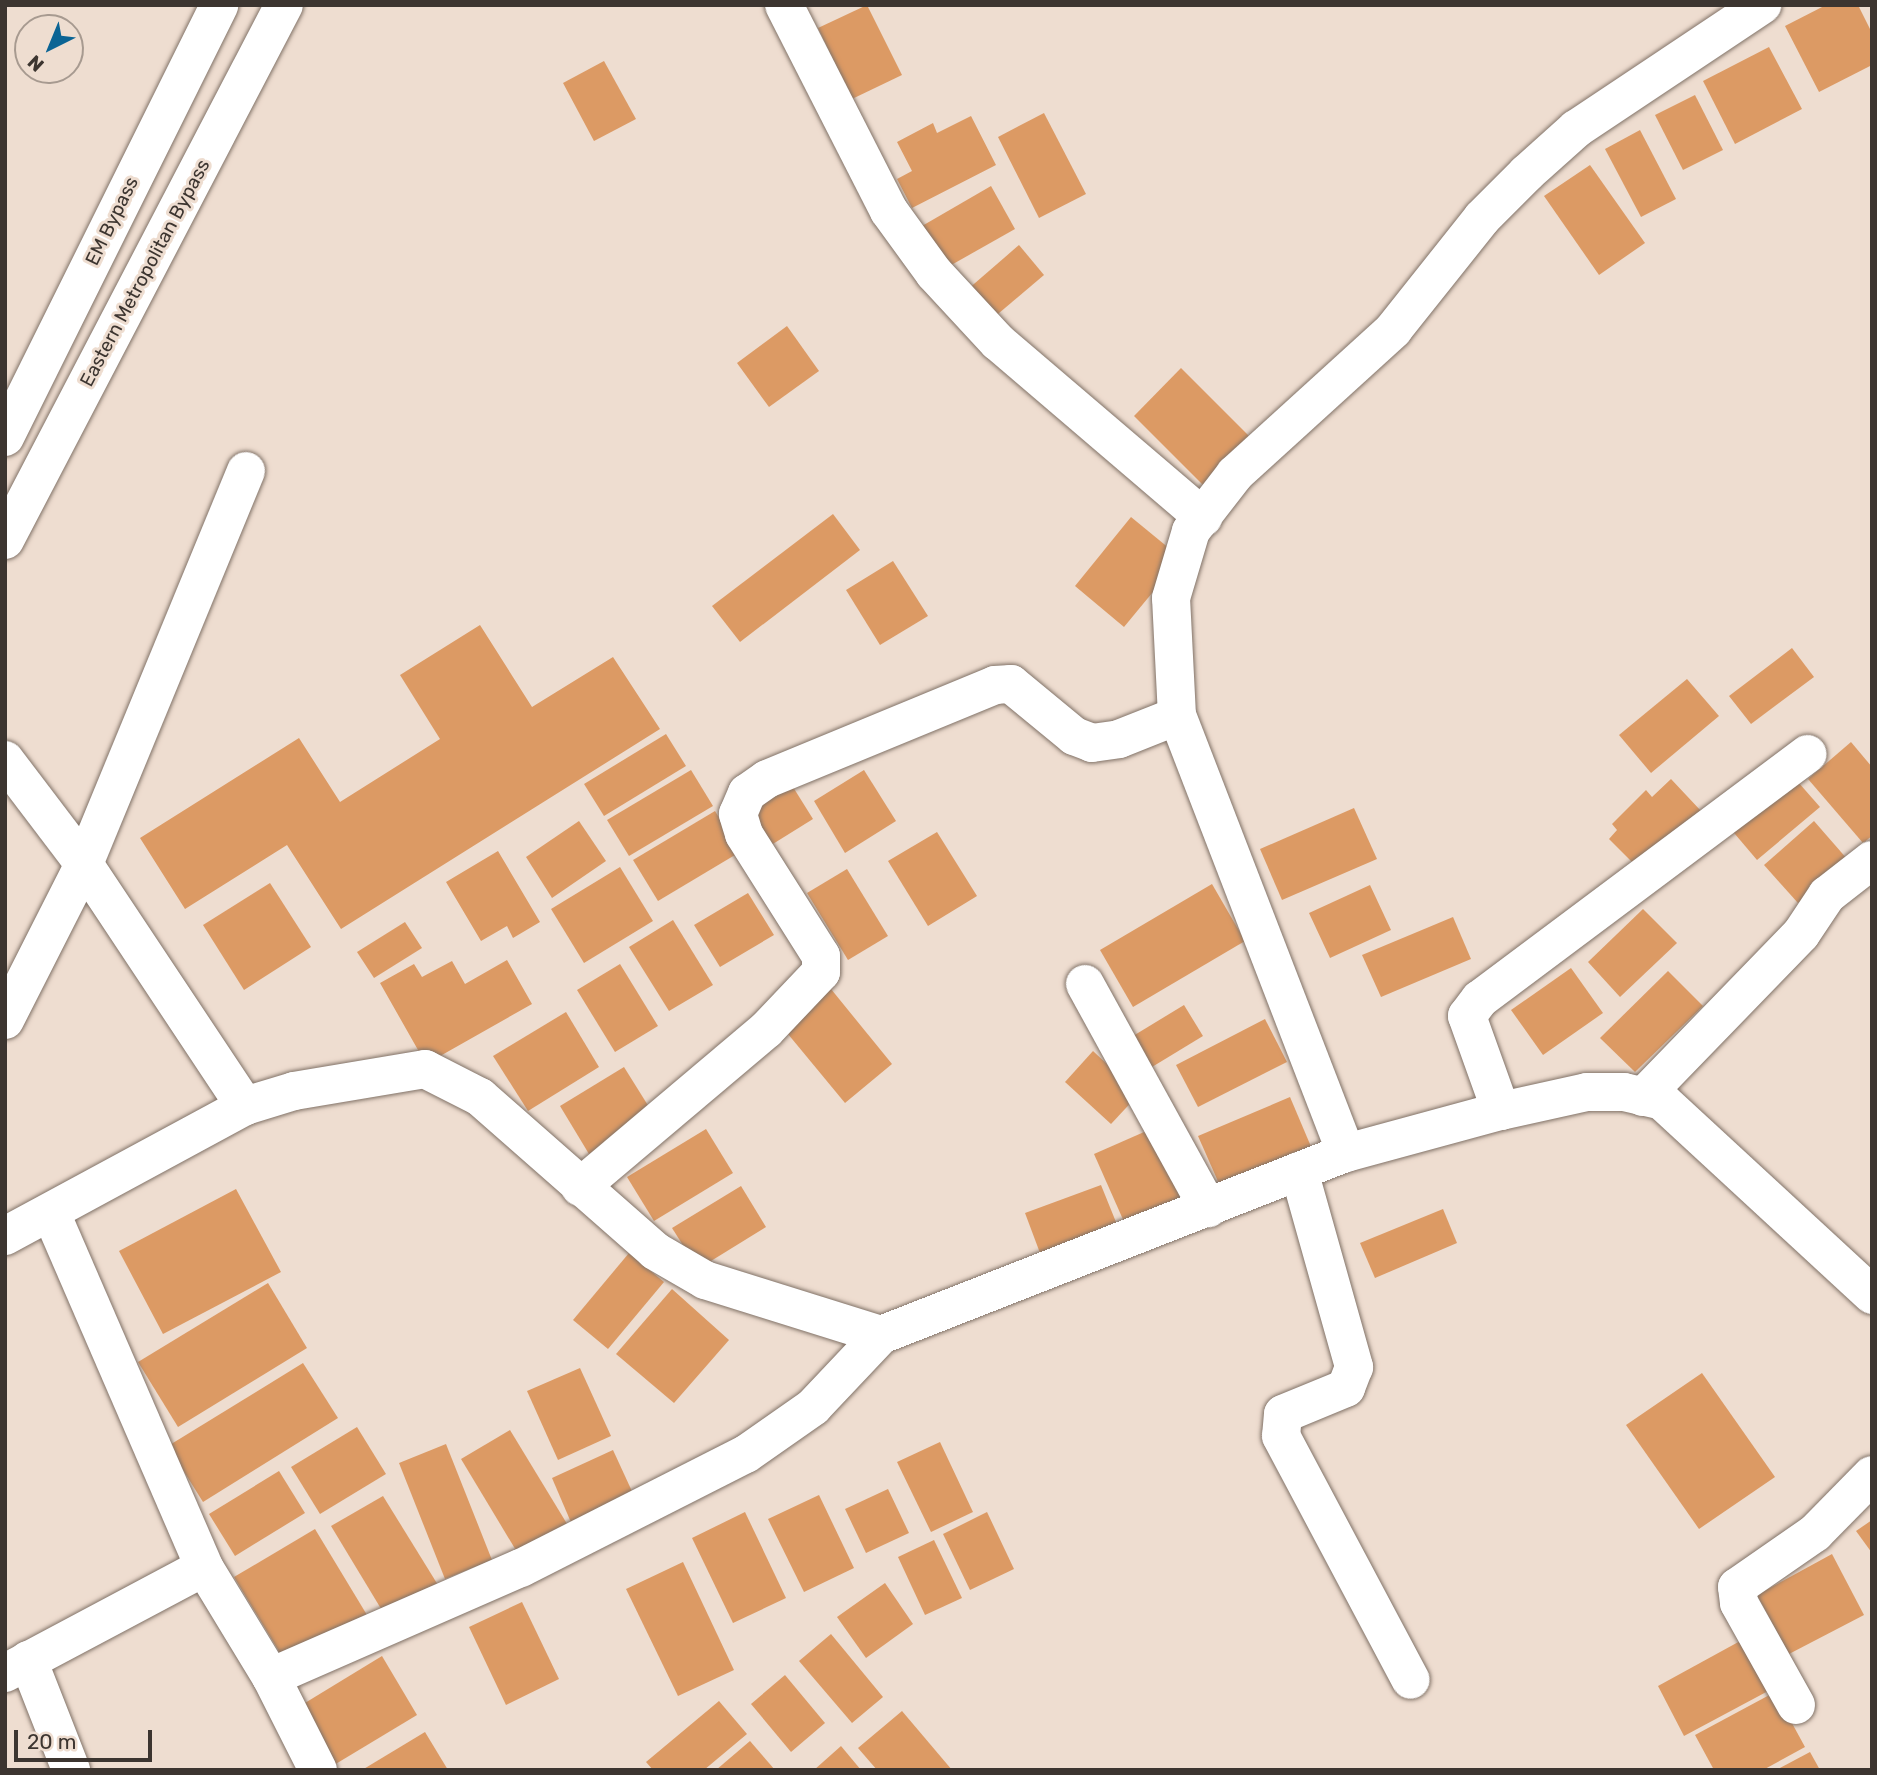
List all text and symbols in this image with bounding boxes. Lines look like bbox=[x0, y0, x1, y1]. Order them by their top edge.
north arrow bbox=[14, 14, 84, 84]
text: N bbox=[23, 50, 49, 76]
street label: Eastern Metropolitan Bypass bbox=[75, 155, 215, 391]
street label: EM Bypass bbox=[81, 173, 143, 269]
scale bar bbox=[18, 1716, 156, 1760]
text: 20 m bbox=[27, 1729, 76, 1754]

